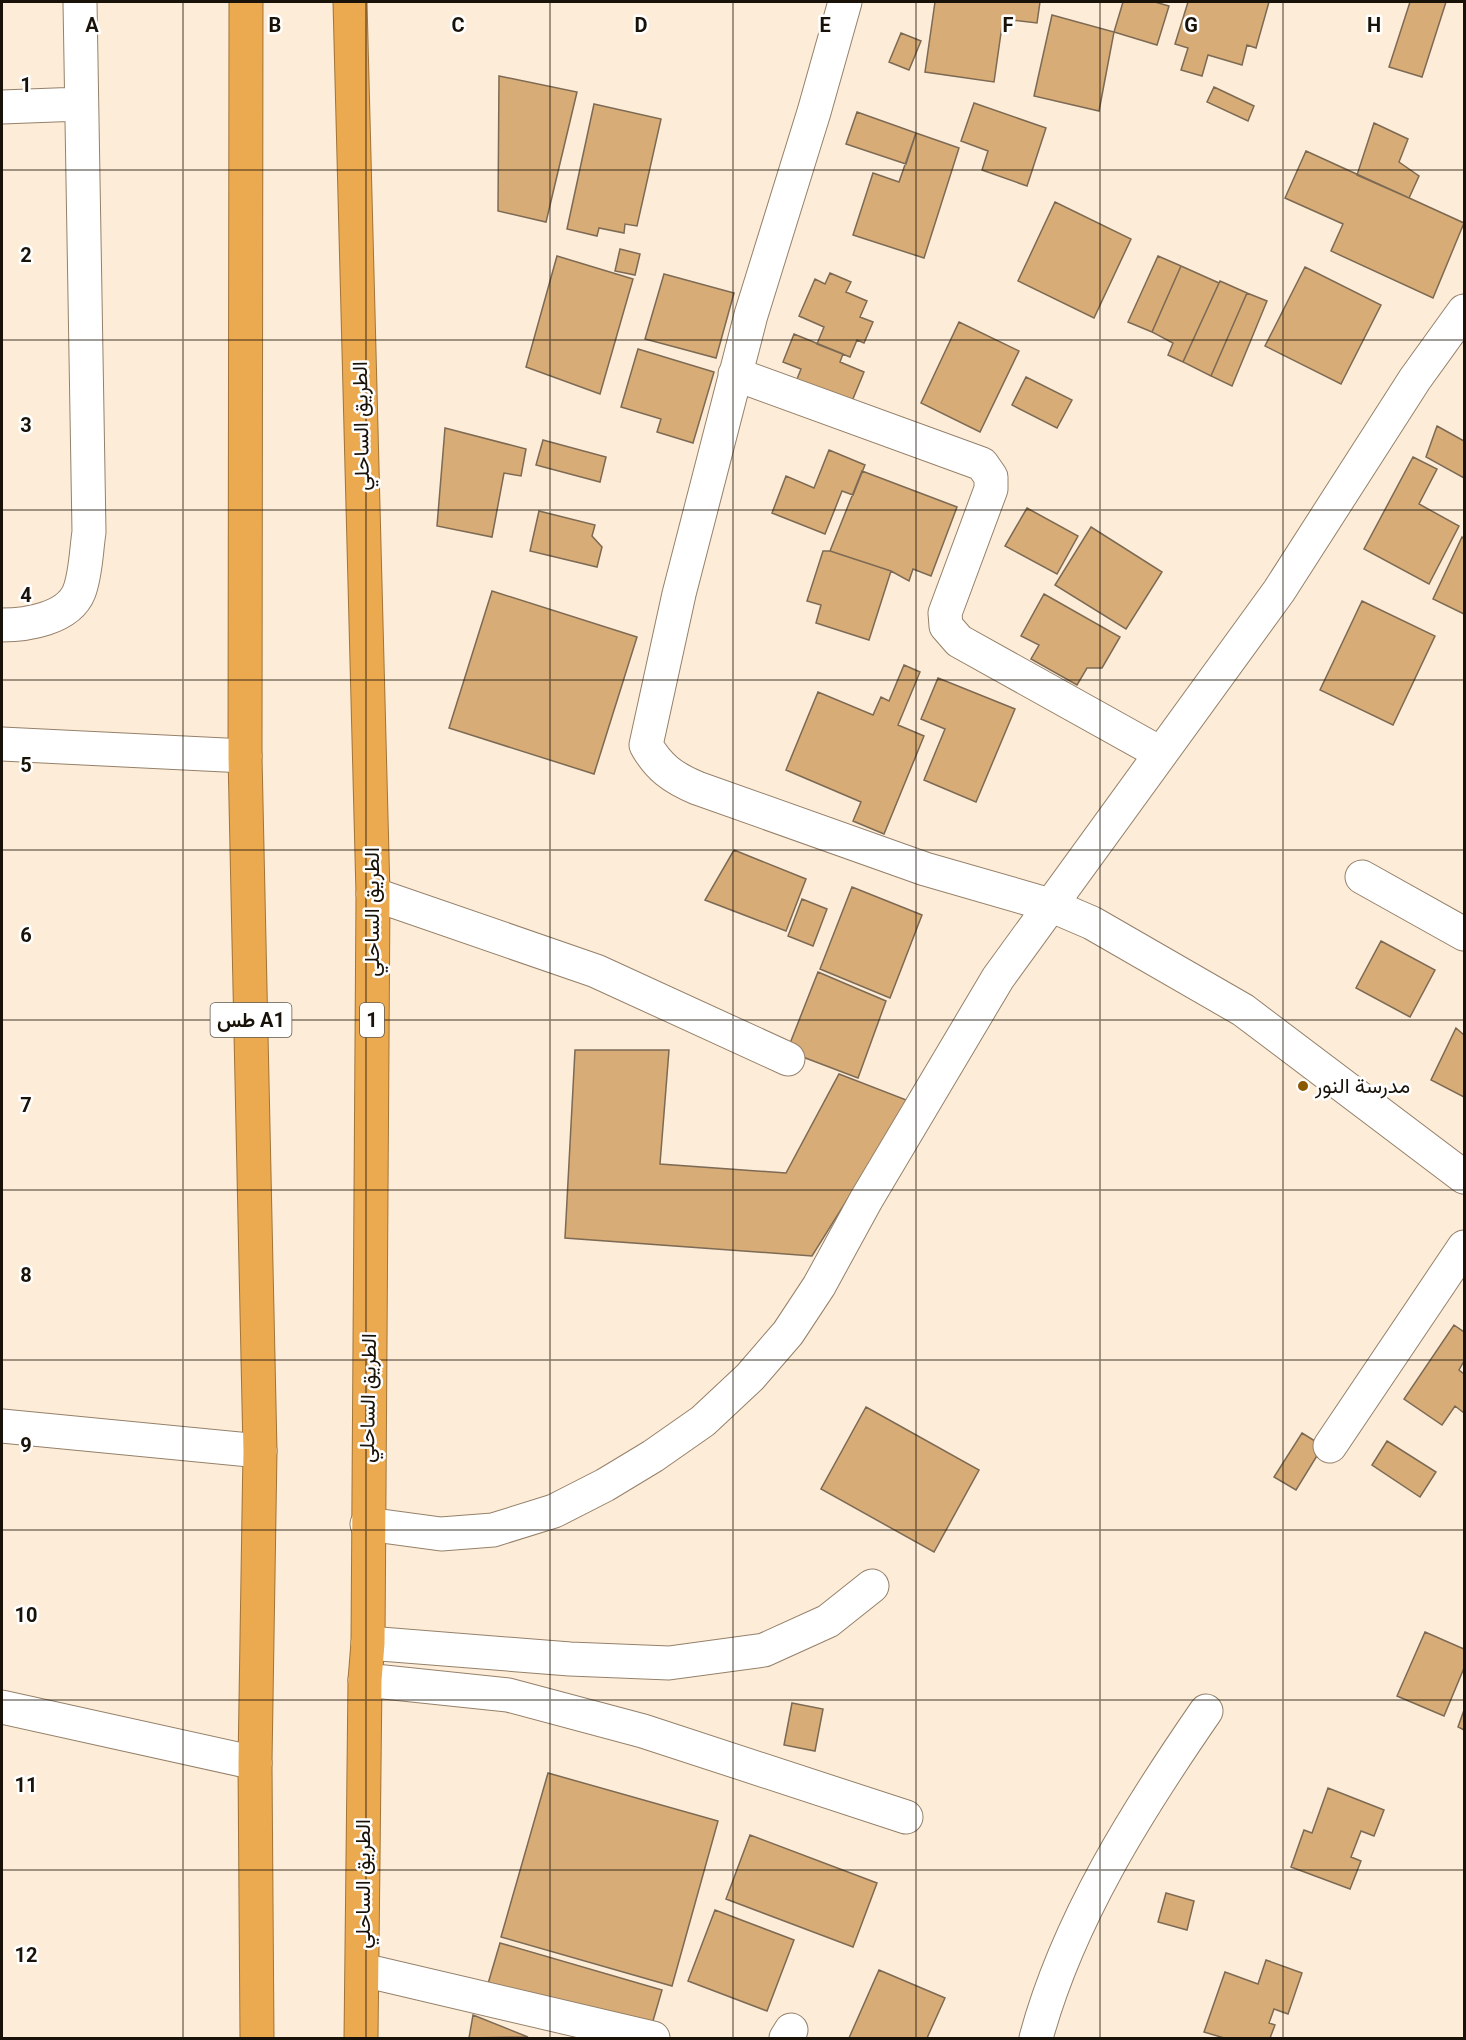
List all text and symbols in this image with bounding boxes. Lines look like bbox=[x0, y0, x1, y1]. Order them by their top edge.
text: A bbox=[85, 13, 99, 37]
text: B bbox=[269, 13, 281, 37]
text: C bbox=[451, 13, 465, 37]
text: D bbox=[635, 13, 648, 37]
text: E bbox=[819, 13, 831, 37]
text: F bbox=[1003, 13, 1014, 37]
text: G bbox=[1184, 13, 1198, 37]
text: H bbox=[1367, 13, 1381, 37]
text: 1 bbox=[20, 73, 32, 97]
text: 2 bbox=[20, 243, 32, 267]
street label: الطريق الساحلي bbox=[348, 361, 379, 491]
text: 3 bbox=[20, 413, 32, 437]
text: 4 bbox=[20, 583, 32, 607]
text: 5 bbox=[20, 753, 32, 777]
street label: الطريق الساحلي bbox=[360, 847, 389, 977]
text: 6 bbox=[20, 923, 32, 947]
road number: طس A1 bbox=[210, 1003, 292, 1037]
road number: 1 bbox=[360, 1003, 384, 1037]
place label: مدرسة النور bbox=[1314, 1074, 1410, 1099]
marker: مدرسة النور bbox=[1296, 1079, 1310, 1093]
text: 7 bbox=[20, 1093, 32, 1117]
text: 8 bbox=[20, 1263, 32, 1287]
street label: الطريق الساحلي bbox=[355, 1333, 386, 1463]
text: 9 bbox=[20, 1433, 32, 1457]
text: 10 bbox=[15, 1603, 37, 1627]
text: 11 bbox=[15, 1773, 37, 1797]
street label: الطريق الساحلي bbox=[351, 1819, 380, 1949]
text: 12 bbox=[15, 1943, 37, 1967]

